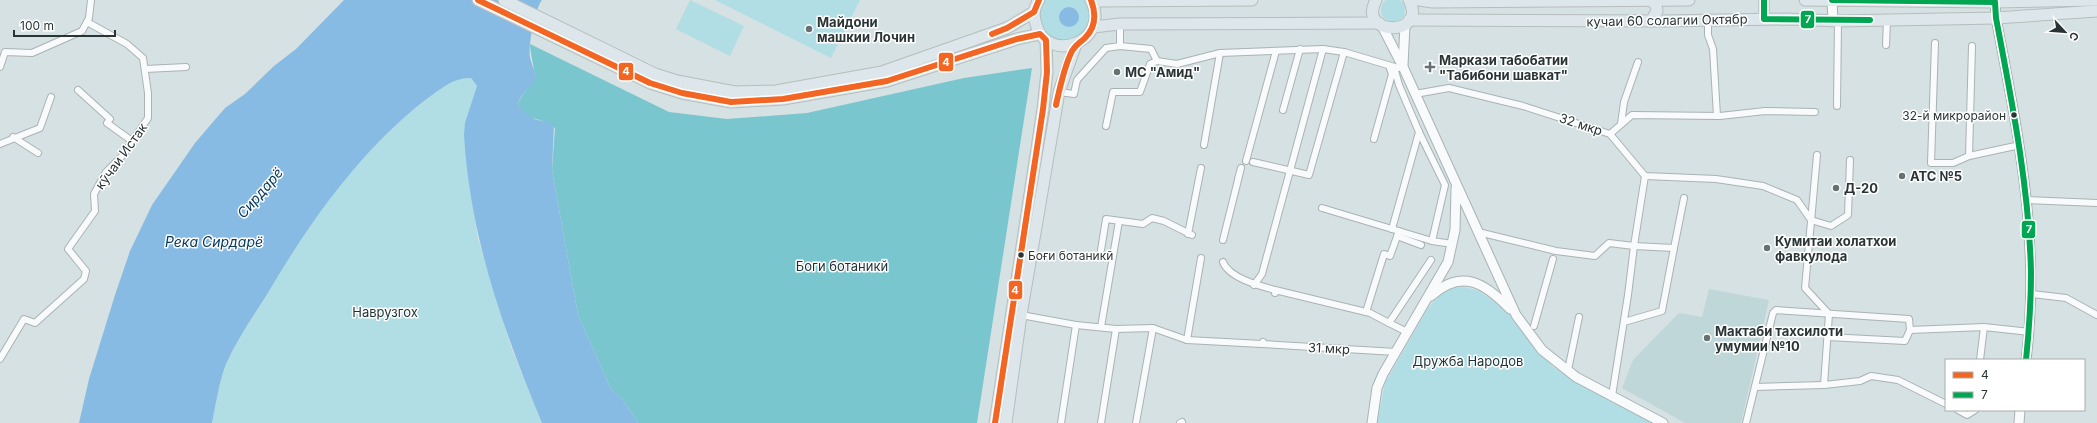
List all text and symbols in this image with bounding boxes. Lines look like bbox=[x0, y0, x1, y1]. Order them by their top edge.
line badge: 7 bbox=[1800, 10, 1815, 29]
street label: кучаи 60 солагии Октябр bbox=[1586, 11, 1748, 29]
scale bar bbox=[14, 12, 115, 38]
text: 7 bbox=[1805, 12, 1811, 26]
north arrow bbox=[2045, 12, 2085, 52]
place label: Майдони машкии Лочин bbox=[817, 14, 915, 45]
text: 100 m bbox=[20, 18, 54, 33]
marker: Майдони машкии Лочин bbox=[804, 24, 814, 34]
text: С bbox=[2066, 30, 2082, 43]
line badge: 4 bbox=[938, 52, 954, 72]
place label: Маркази табобатии "Табибони шавкат" bbox=[1439, 52, 1568, 83]
text: 4 bbox=[942, 55, 950, 69]
marker: Маркази табобатии "Табибони шавкат" bbox=[1424, 61, 1436, 73]
line badge: 4 bbox=[618, 62, 634, 81]
text: 4 bbox=[622, 64, 630, 78]
place label: МС "Амид" bbox=[1125, 64, 1200, 80]
marker: МС "Амид" bbox=[1112, 67, 1122, 77]
place label: 32-й микрорайон bbox=[1902, 108, 2006, 123]
street label: 32 мкр bbox=[1557, 109, 1605, 139]
marker: 32-й микрорайон bbox=[2009, 110, 2019, 120]
street label: кӯчаи Истак bbox=[92, 120, 150, 192]
water label: Сирдарё bbox=[233, 164, 286, 221]
place label: АТС №5 bbox=[1910, 168, 1962, 184]
marker: АТС №5 bbox=[1897, 171, 1907, 181]
place label: Д-20 bbox=[1844, 180, 1878, 196]
marker: Д-20 bbox=[1831, 183, 1841, 193]
line badge: 7 bbox=[2021, 220, 2036, 239]
text: 7 bbox=[2026, 222, 2032, 236]
water label: Река Сирдарё bbox=[165, 233, 263, 250]
place label: Кумитаи холатхои фавкулода bbox=[1775, 233, 1896, 264]
marker: Кумитаи холатхои фавкулода bbox=[1762, 243, 1772, 253]
place label: Боғи ботаникӣ bbox=[1028, 248, 1113, 263]
marker: Боғи ботаникӣ bbox=[1016, 250, 1026, 260]
park label: Боги ботаникй bbox=[796, 258, 888, 274]
line badge: 4 bbox=[1008, 280, 1023, 300]
text: 4 bbox=[1011, 283, 1019, 297]
park label: Наврузгох bbox=[352, 304, 418, 320]
place label: Мактаби тахсилоти умумии №10 bbox=[1715, 323, 1843, 354]
marker: Мактаби тахсилоти умумии №10 bbox=[1702, 333, 1712, 343]
street label: 31 мкр bbox=[1308, 339, 1350, 357]
park label: Дружба Народов bbox=[1413, 353, 1523, 369]
legend bbox=[1945, 359, 2085, 411]
text: 4 bbox=[1981, 367, 1989, 382]
text: 7 bbox=[1981, 387, 1988, 402]

